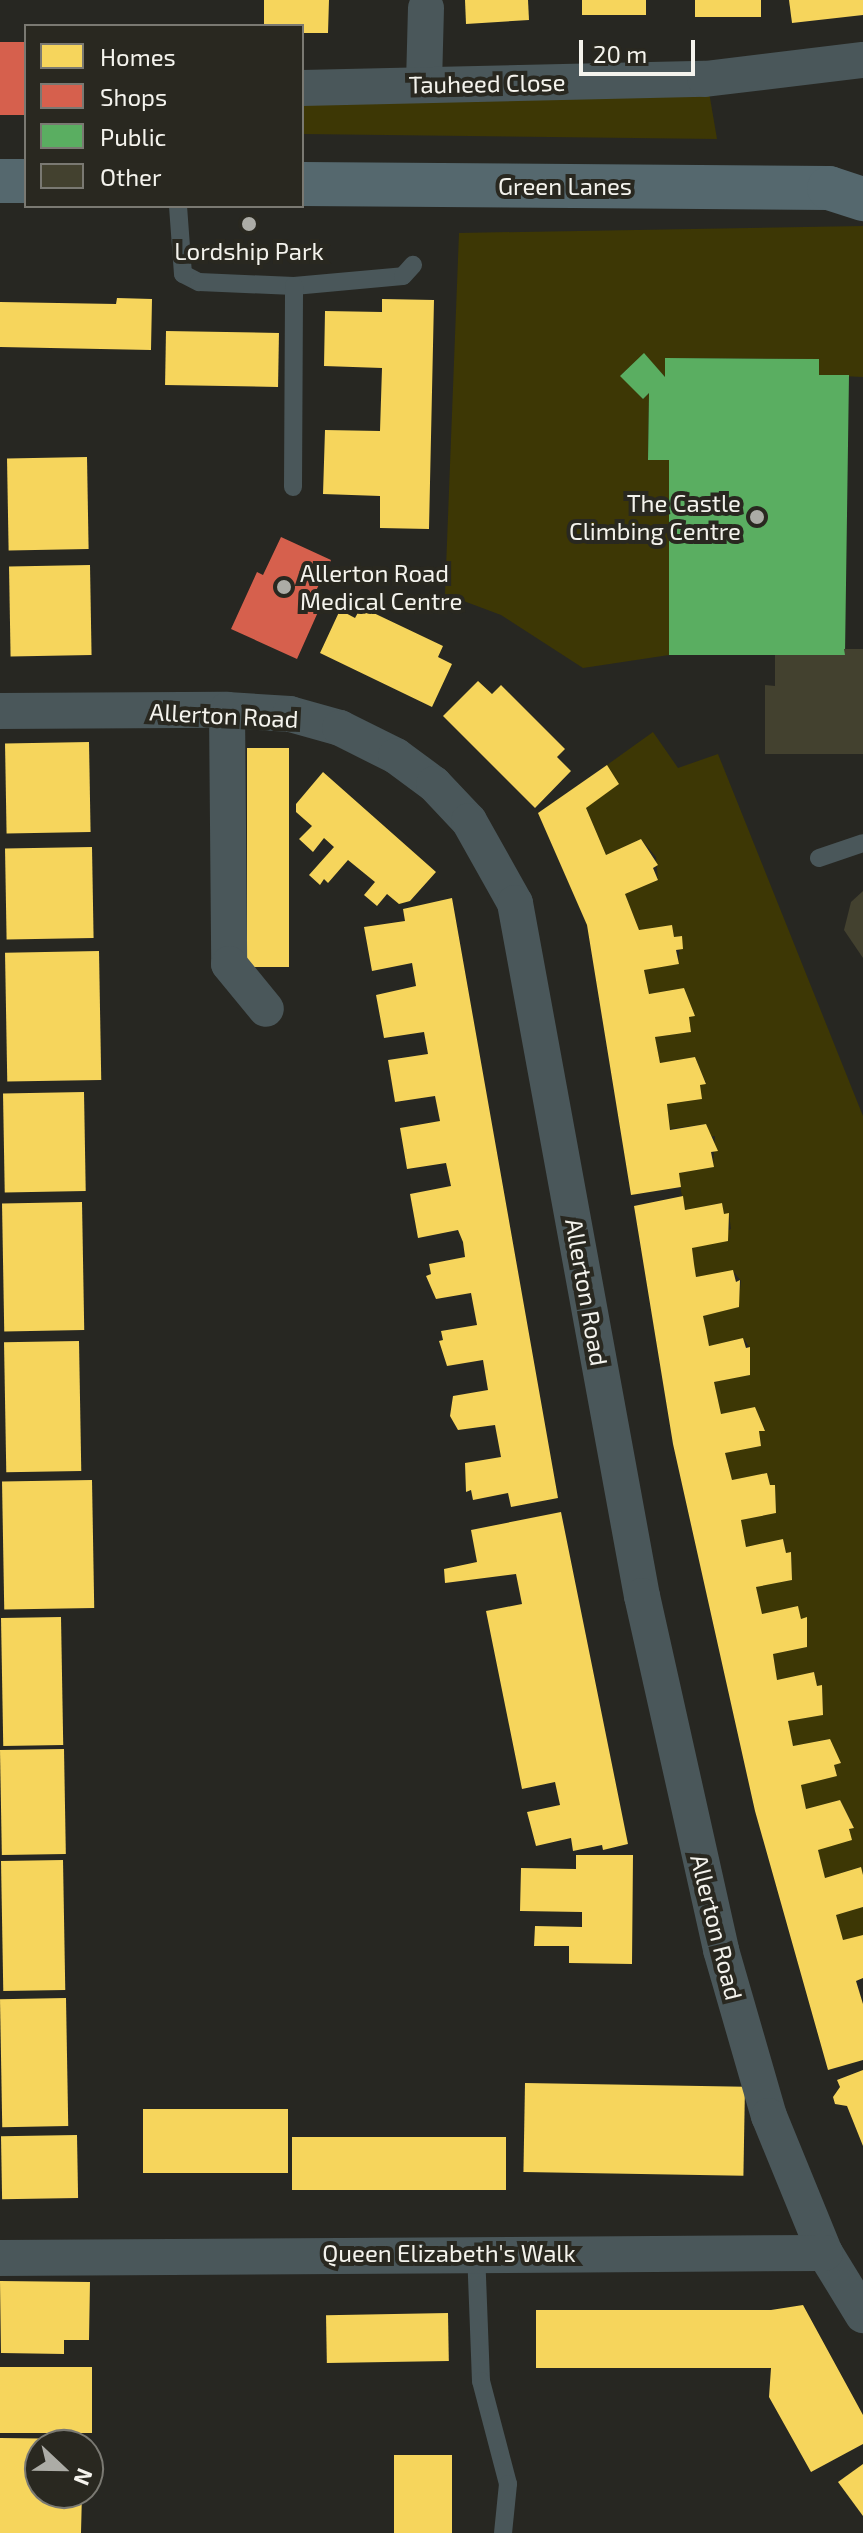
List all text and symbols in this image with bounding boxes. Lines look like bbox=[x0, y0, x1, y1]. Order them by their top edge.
legend bbox=[24, 24, 304, 208]
scale bar bbox=[583, 24, 699, 74]
text: 20 m bbox=[593, 39, 647, 68]
text: Homes bbox=[100, 42, 176, 71]
street label: Tauheed Close bbox=[408, 67, 566, 99]
text: Shops bbox=[100, 82, 167, 111]
text: Public bbox=[100, 122, 166, 151]
text: Other bbox=[100, 162, 162, 191]
street label: Green Lanes bbox=[498, 172, 632, 200]
marker: Lordship Park bbox=[240, 215, 258, 233]
place label: Lordship Park bbox=[174, 237, 324, 265]
place label: The Castle Climbing Centre bbox=[569, 489, 741, 545]
marker: The Castle Climbing Centre bbox=[748, 508, 766, 526]
place label: Allerton Road Medical Centre bbox=[300, 559, 463, 615]
marker: Allerton Road Medical Centre bbox=[275, 578, 293, 596]
street label: Allerton Road bbox=[149, 697, 299, 733]
street label: Allerton Road bbox=[560, 1216, 614, 1368]
street label: Allerton Road bbox=[685, 1851, 749, 2003]
street label: Queen Elizabeth's Walk bbox=[322, 2239, 576, 2267]
north arrow bbox=[24, 2429, 104, 2509]
text: N bbox=[69, 2465, 99, 2489]

